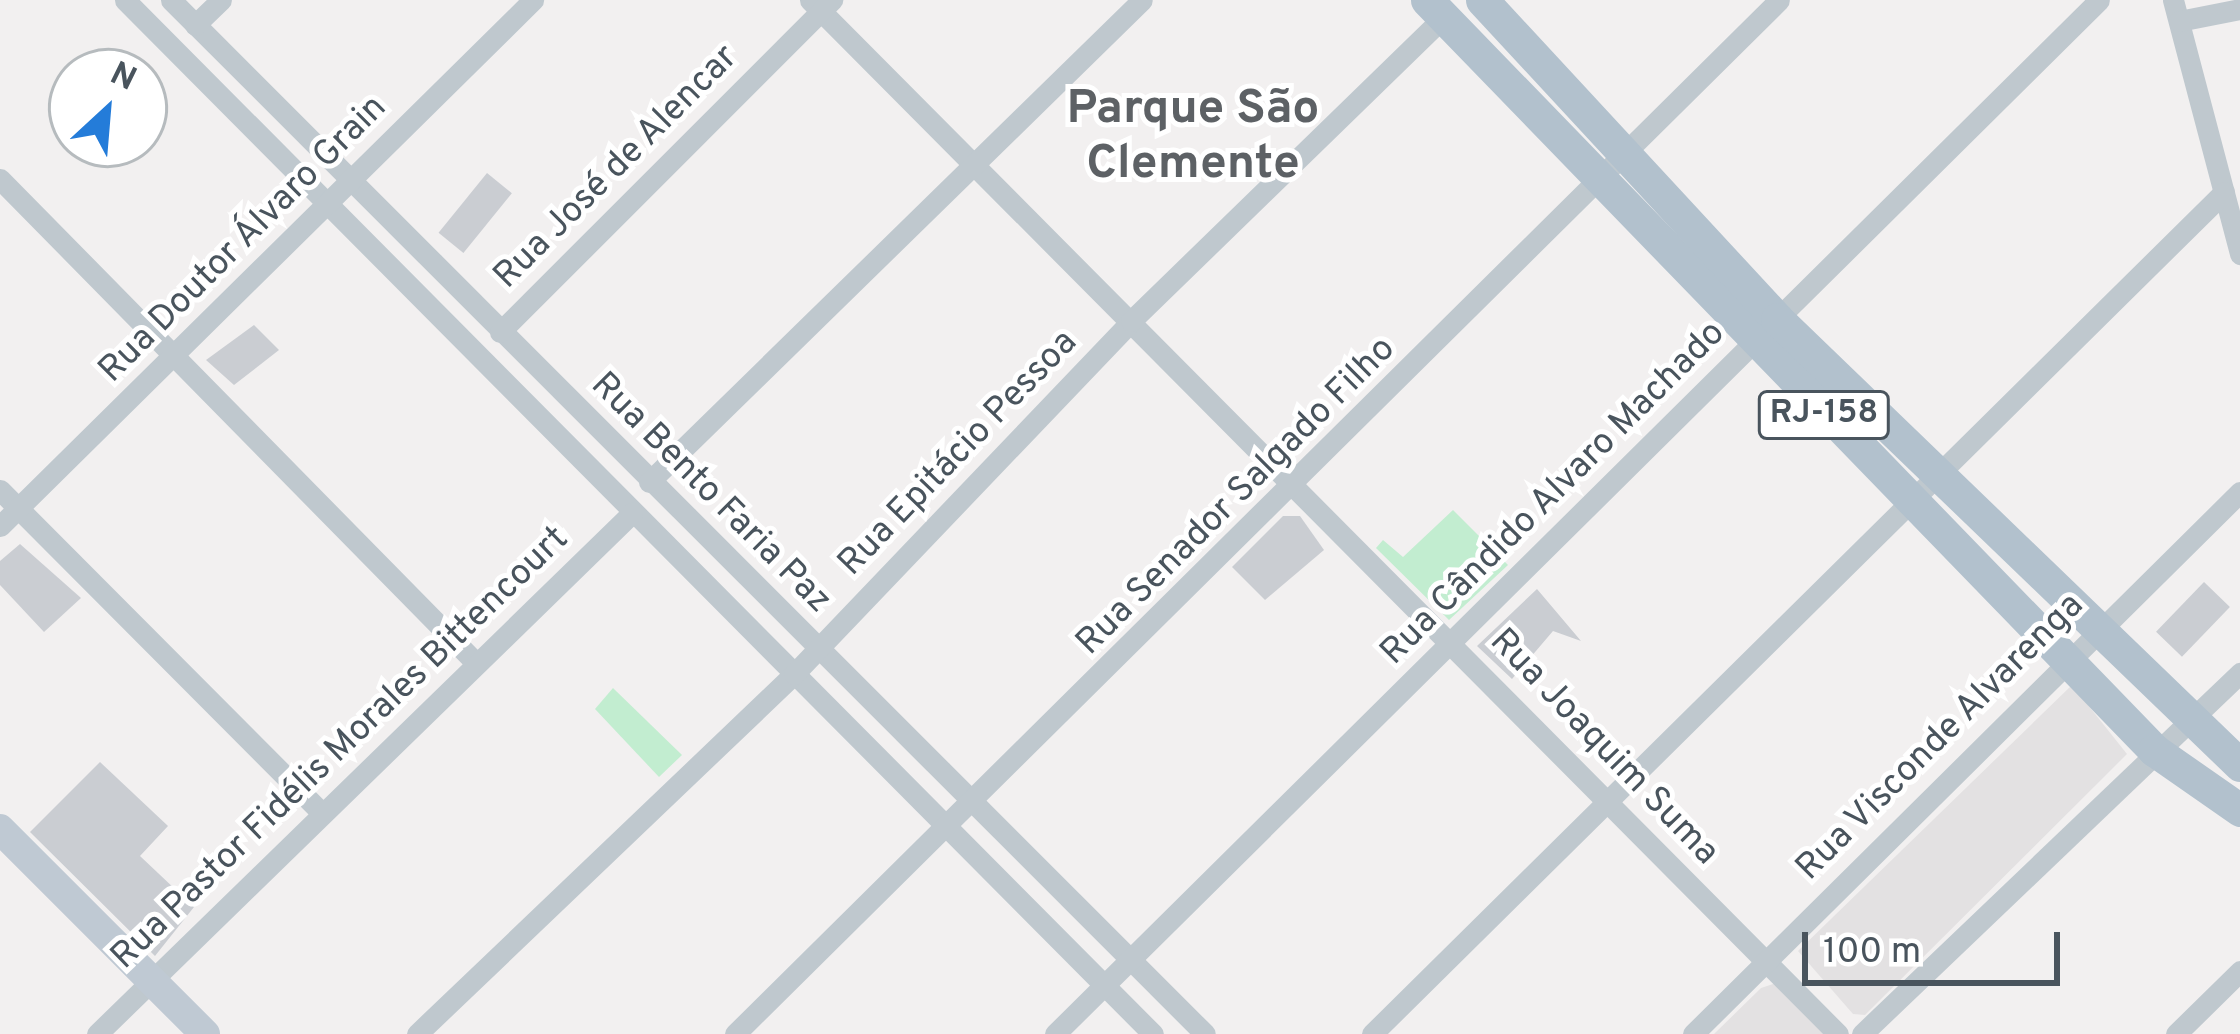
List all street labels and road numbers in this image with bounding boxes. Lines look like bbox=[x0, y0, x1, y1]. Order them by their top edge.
street label: Rua José de Alencar bbox=[486, 37, 748, 299]
street label: Rua Doutor Álvaro Grain bbox=[91, 87, 397, 393]
street label: Rua Cândido Alvaro Machado bbox=[1372, 312, 1736, 676]
street label: Rua Epitácio Pessoa bbox=[831, 322, 1087, 586]
street label: Rua Senador Salgado Filho bbox=[1069, 329, 1405, 665]
street label: Rua Bento Faria Paz bbox=[581, 365, 839, 623]
road number: RJ-158 bbox=[1755, 388, 1893, 442]
street label: Rua Pastor Fidélis Morales Bittencourt bbox=[103, 519, 579, 979]
street label: Rua Visconde Alvarenga bbox=[1787, 584, 2095, 892]
street label: Rua Joaquim Suma bbox=[1479, 621, 1727, 875]

